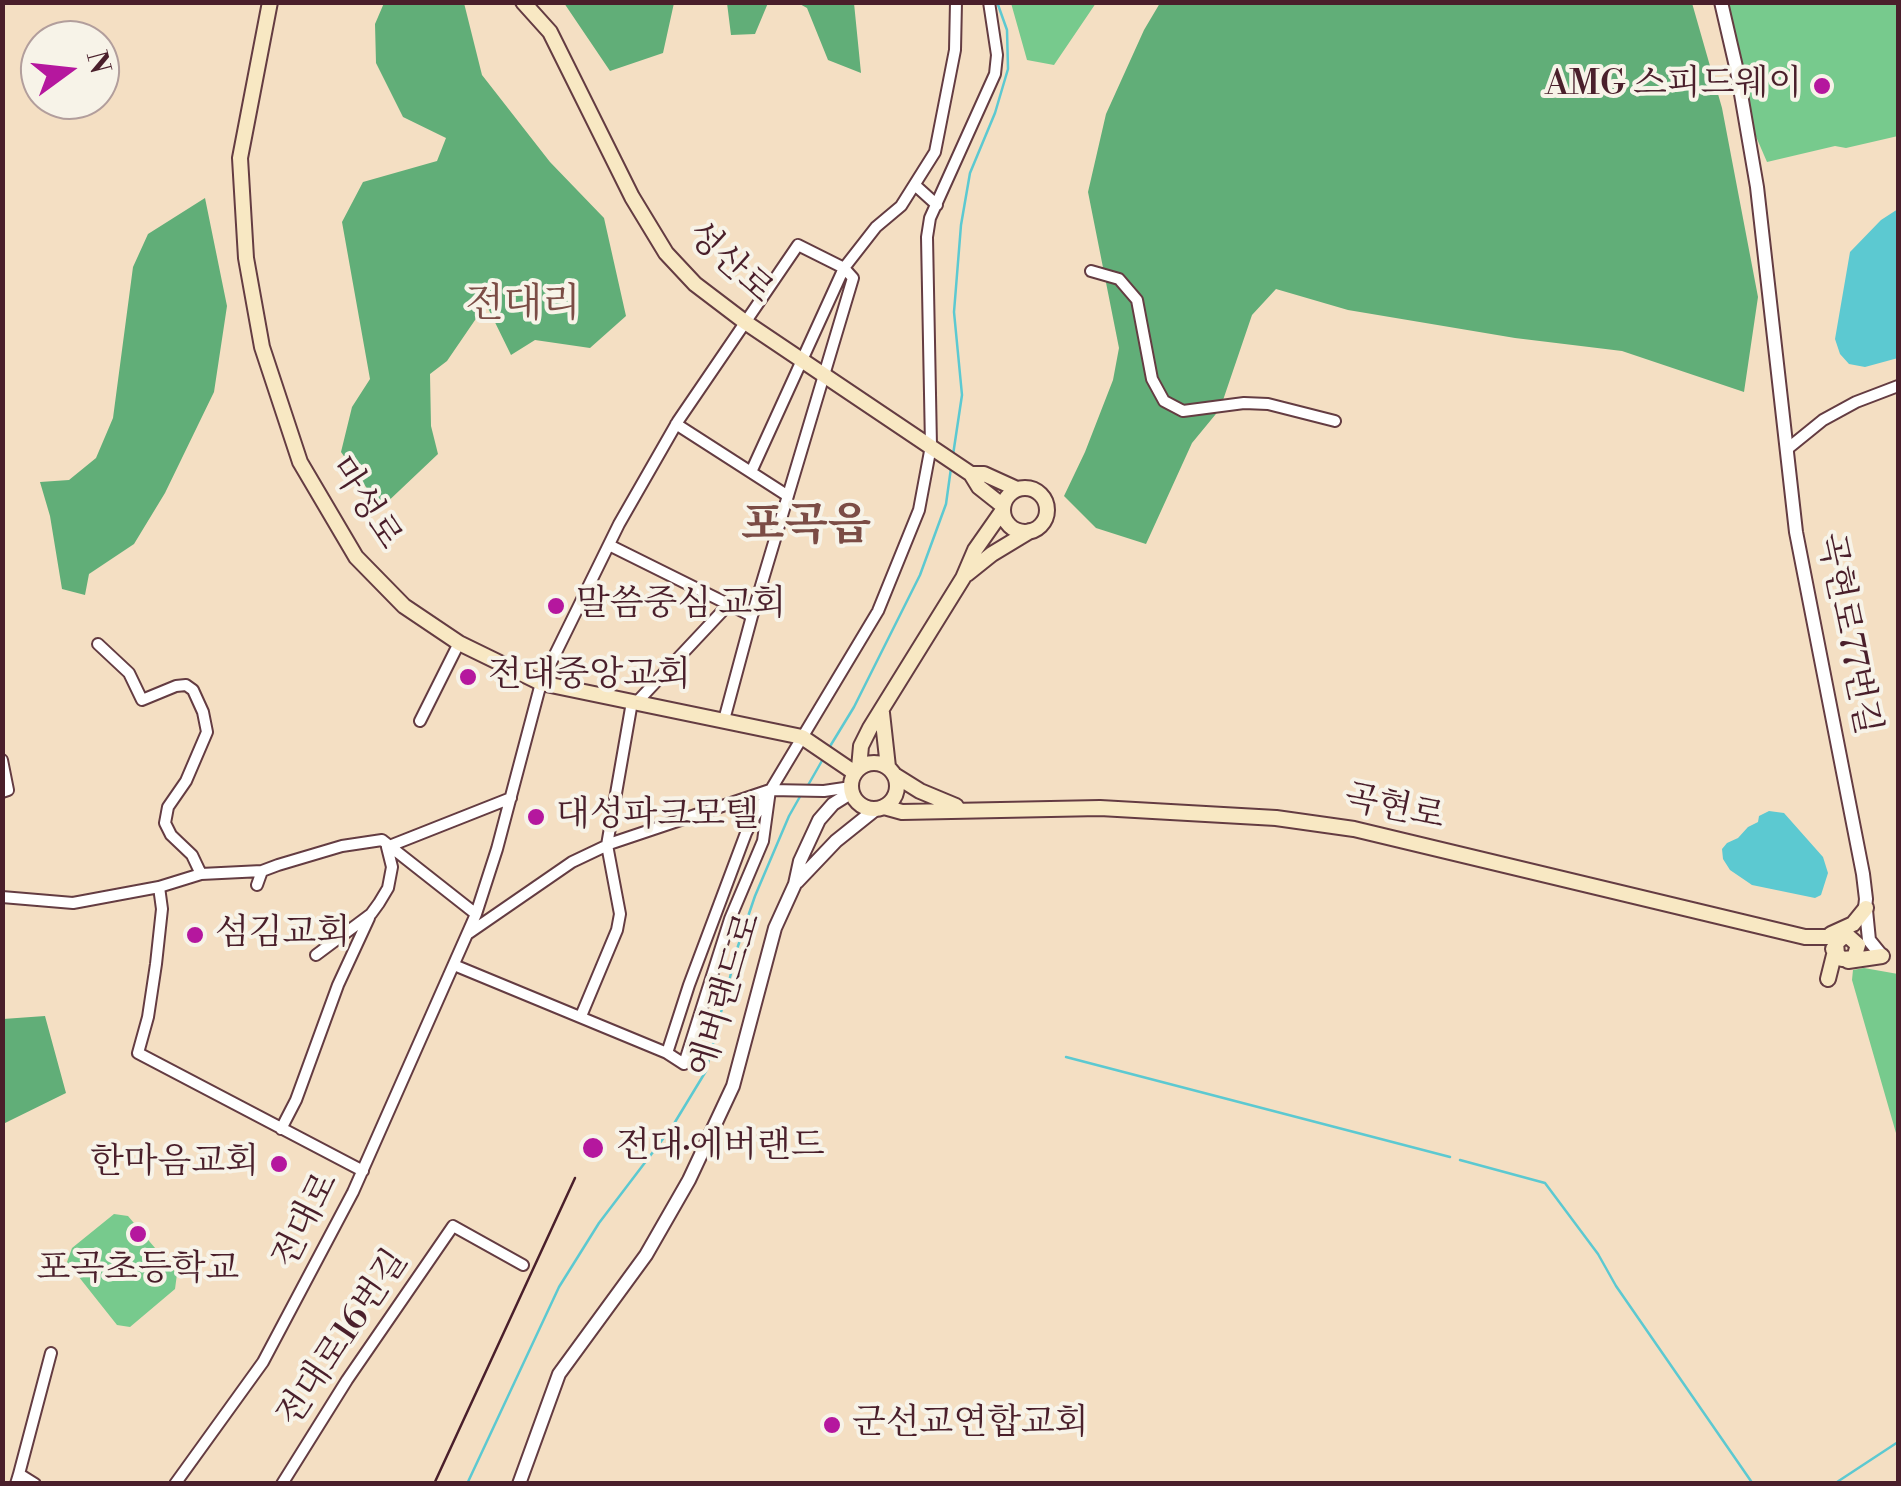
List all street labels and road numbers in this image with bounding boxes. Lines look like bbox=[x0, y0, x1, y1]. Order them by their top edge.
street label: 성산로 bbox=[677, 214, 781, 314]
street label: 마성로 bbox=[319, 450, 409, 558]
street label: 곡현로77번길 bbox=[1807, 530, 1887, 738]
street label: 곡현로 bbox=[1340, 778, 1448, 840]
street label: 에버랜드로 bbox=[682, 908, 772, 1082]
street label: 전대로 bbox=[265, 1166, 349, 1276]
street label: 전대로16번길 bbox=[270, 1243, 418, 1435]

